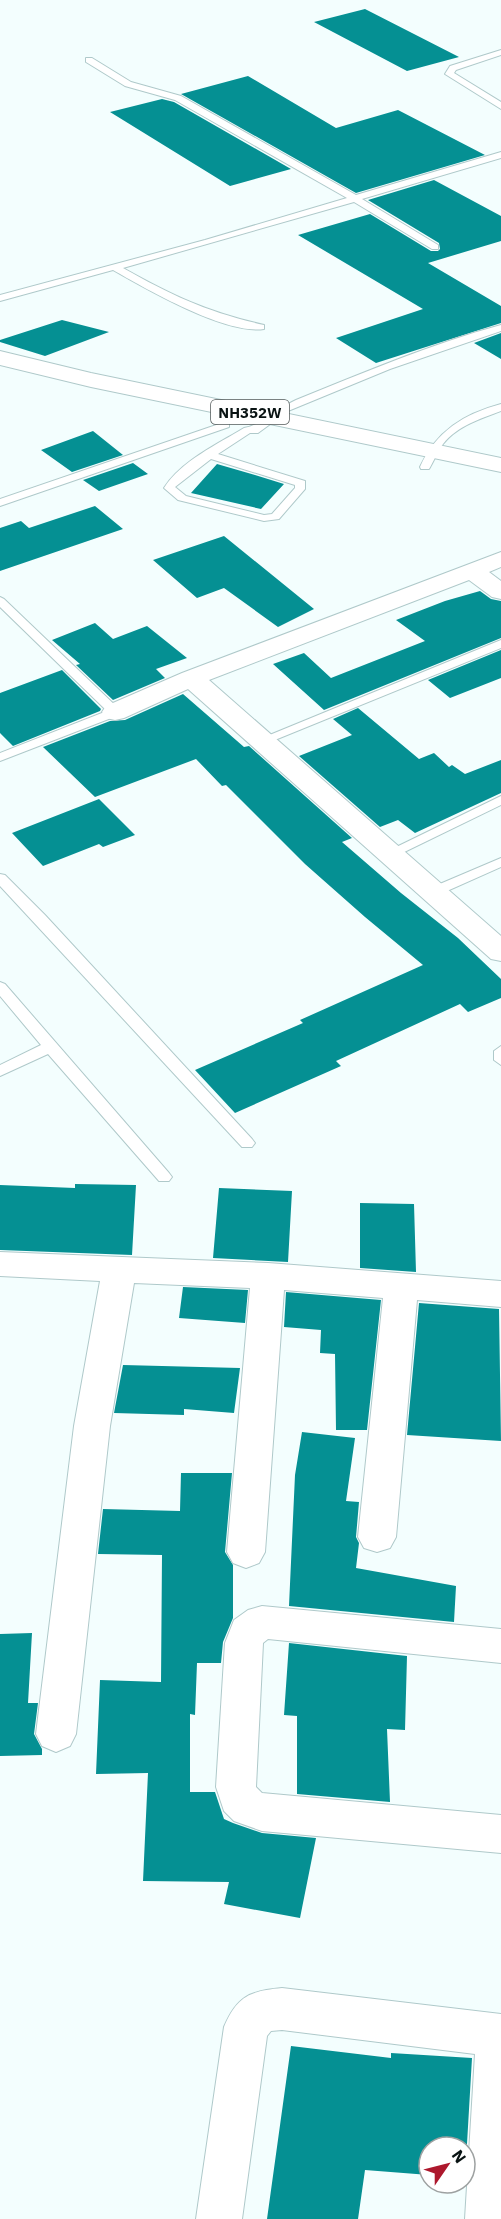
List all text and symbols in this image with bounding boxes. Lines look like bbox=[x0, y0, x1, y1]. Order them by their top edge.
road number: NH352W bbox=[211, 400, 289, 424]
north arrow bbox=[417, 2135, 477, 2195]
text: N bbox=[448, 2146, 471, 2167]

